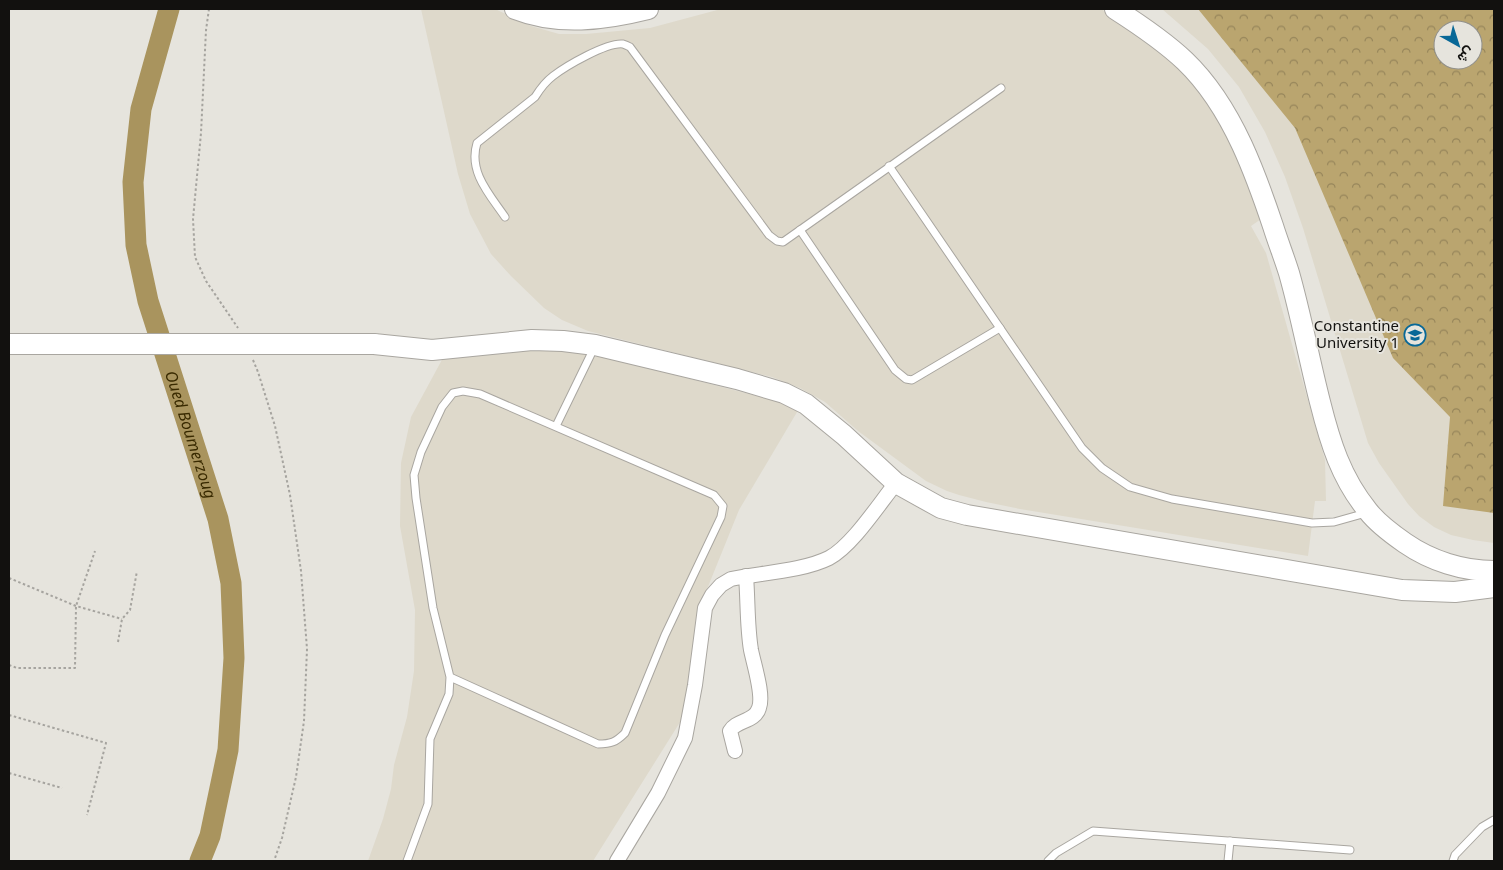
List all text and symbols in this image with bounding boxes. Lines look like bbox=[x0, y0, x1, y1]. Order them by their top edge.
north arrow bbox=[1433, 20, 1483, 70]
text: ش bbox=[1454, 43, 1479, 68]
place label: Constantine University 1 bbox=[1314, 315, 1399, 352]
school or university icon: Constantine University 1 bbox=[1403, 323, 1427, 347]
water label: Oued Boumerzoug bbox=[160, 368, 222, 501]

